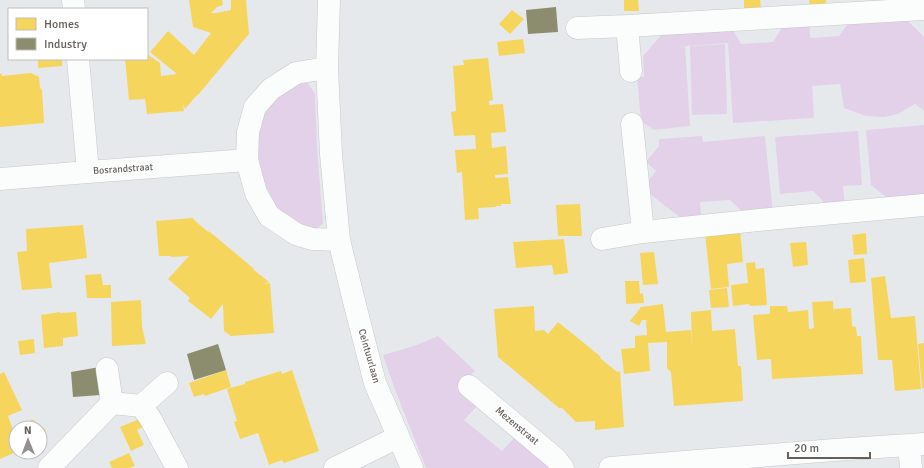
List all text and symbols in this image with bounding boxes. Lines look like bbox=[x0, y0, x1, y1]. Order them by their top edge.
legend bbox=[8, 8, 148, 60]
text: Homes bbox=[44, 17, 79, 32]
text: Industry bbox=[44, 37, 87, 52]
street label: Bosrandstraat bbox=[93, 161, 154, 177]
street label: Ceintuurlaan bbox=[356, 328, 382, 384]
street label: Mezenstraat bbox=[493, 404, 541, 448]
north arrow bbox=[8, 420, 48, 460]
text: N bbox=[24, 424, 32, 437]
scale bar bbox=[788, 434, 870, 460]
text: 20 m bbox=[794, 441, 819, 456]

